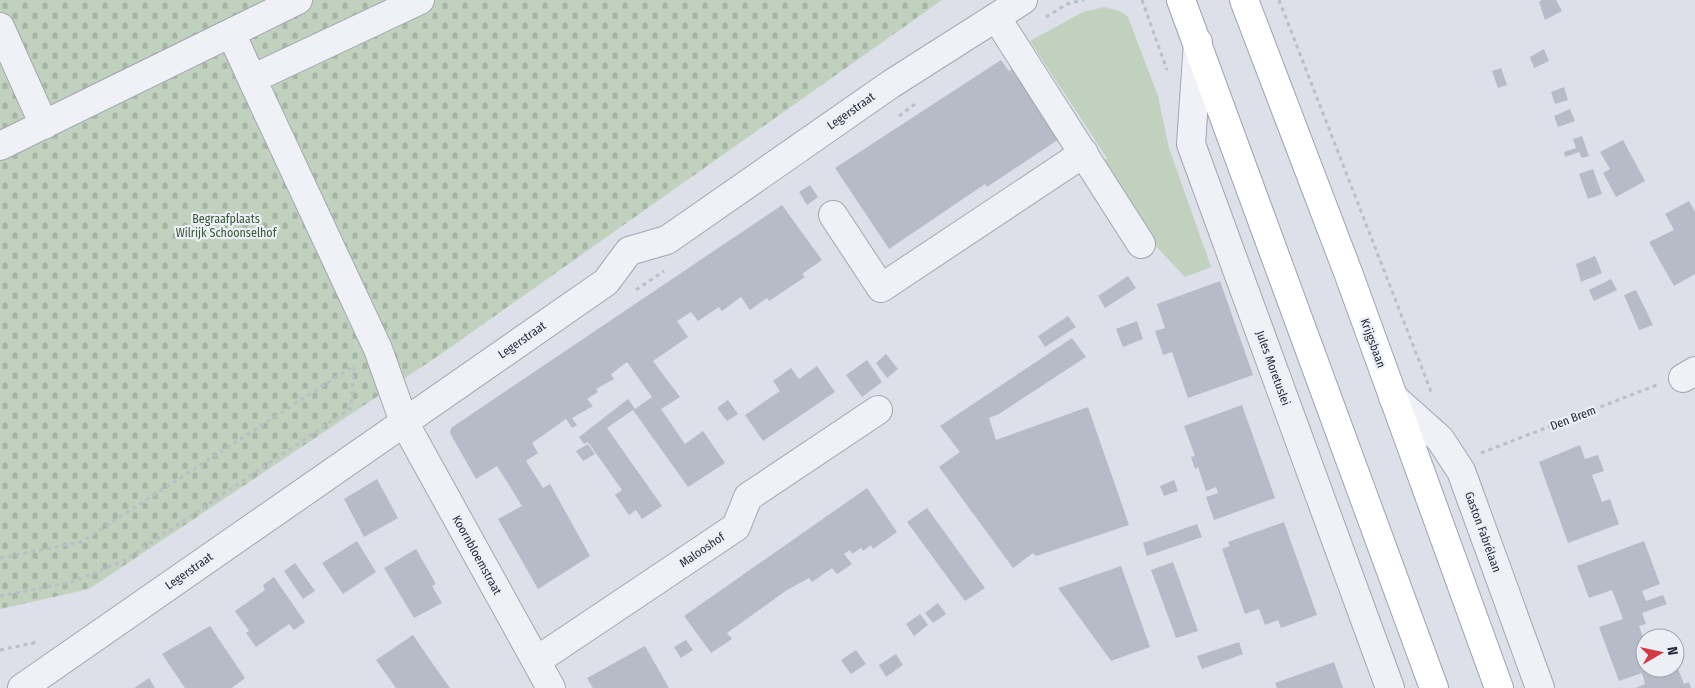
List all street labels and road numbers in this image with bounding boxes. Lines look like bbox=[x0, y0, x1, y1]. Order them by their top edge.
street label: Legerstraat bbox=[825, 89, 878, 132]
street label: Krijgsbaan bbox=[1358, 316, 1388, 370]
street label: Legerstraat bbox=[496, 318, 549, 361]
street label: Jules Moretuslei bbox=[1253, 329, 1293, 407]
street label: Den Brem bbox=[1548, 403, 1598, 433]
street label: Gaston Fabrélaan bbox=[1462, 490, 1504, 574]
street label: Koornbloemstraat bbox=[449, 513, 505, 597]
street label: Malooshof bbox=[677, 529, 728, 570]
street label: Legerstraat bbox=[163, 549, 216, 592]

